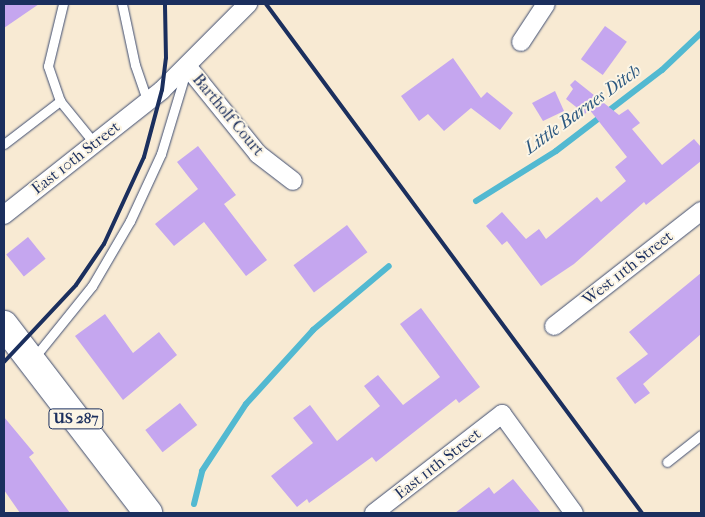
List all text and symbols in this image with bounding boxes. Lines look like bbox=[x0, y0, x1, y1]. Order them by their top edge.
water label: Little Barnes Ditch bbox=[520, 60, 646, 160]
street label: Bartholf Court bbox=[188, 70, 268, 160]
street label: East 10th Street bbox=[28, 117, 124, 199]
street label: West 11th Street bbox=[579, 227, 677, 309]
road number: US 287 bbox=[47, 406, 105, 432]
street label: East 11th Street bbox=[391, 424, 485, 504]

